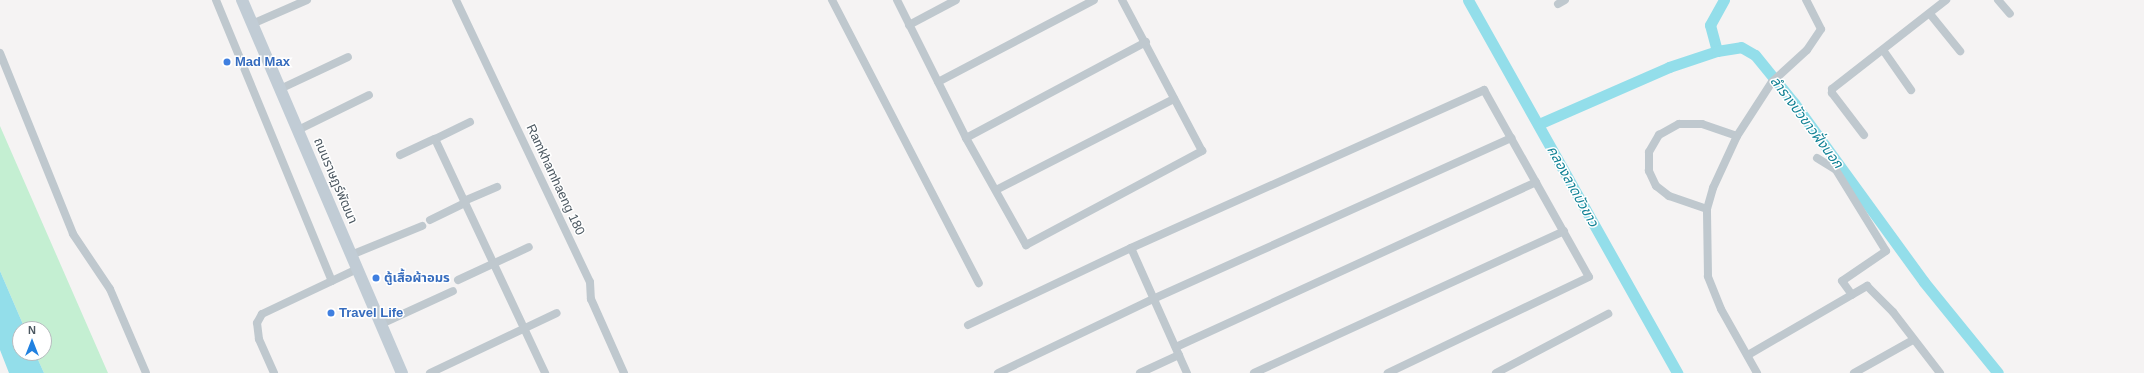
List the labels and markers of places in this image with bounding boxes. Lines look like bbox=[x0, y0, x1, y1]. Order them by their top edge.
place label: Mad Max bbox=[235, 54, 290, 70]
marker: Mad Max bbox=[222, 57, 232, 67]
place label: ตู้เสื้อผ้าอมร bbox=[384, 270, 450, 286]
marker: ตู้เสื้อผ้าอมร bbox=[371, 273, 381, 283]
place label: Travel Life bbox=[339, 305, 403, 321]
marker: Travel Life bbox=[326, 308, 336, 318]

